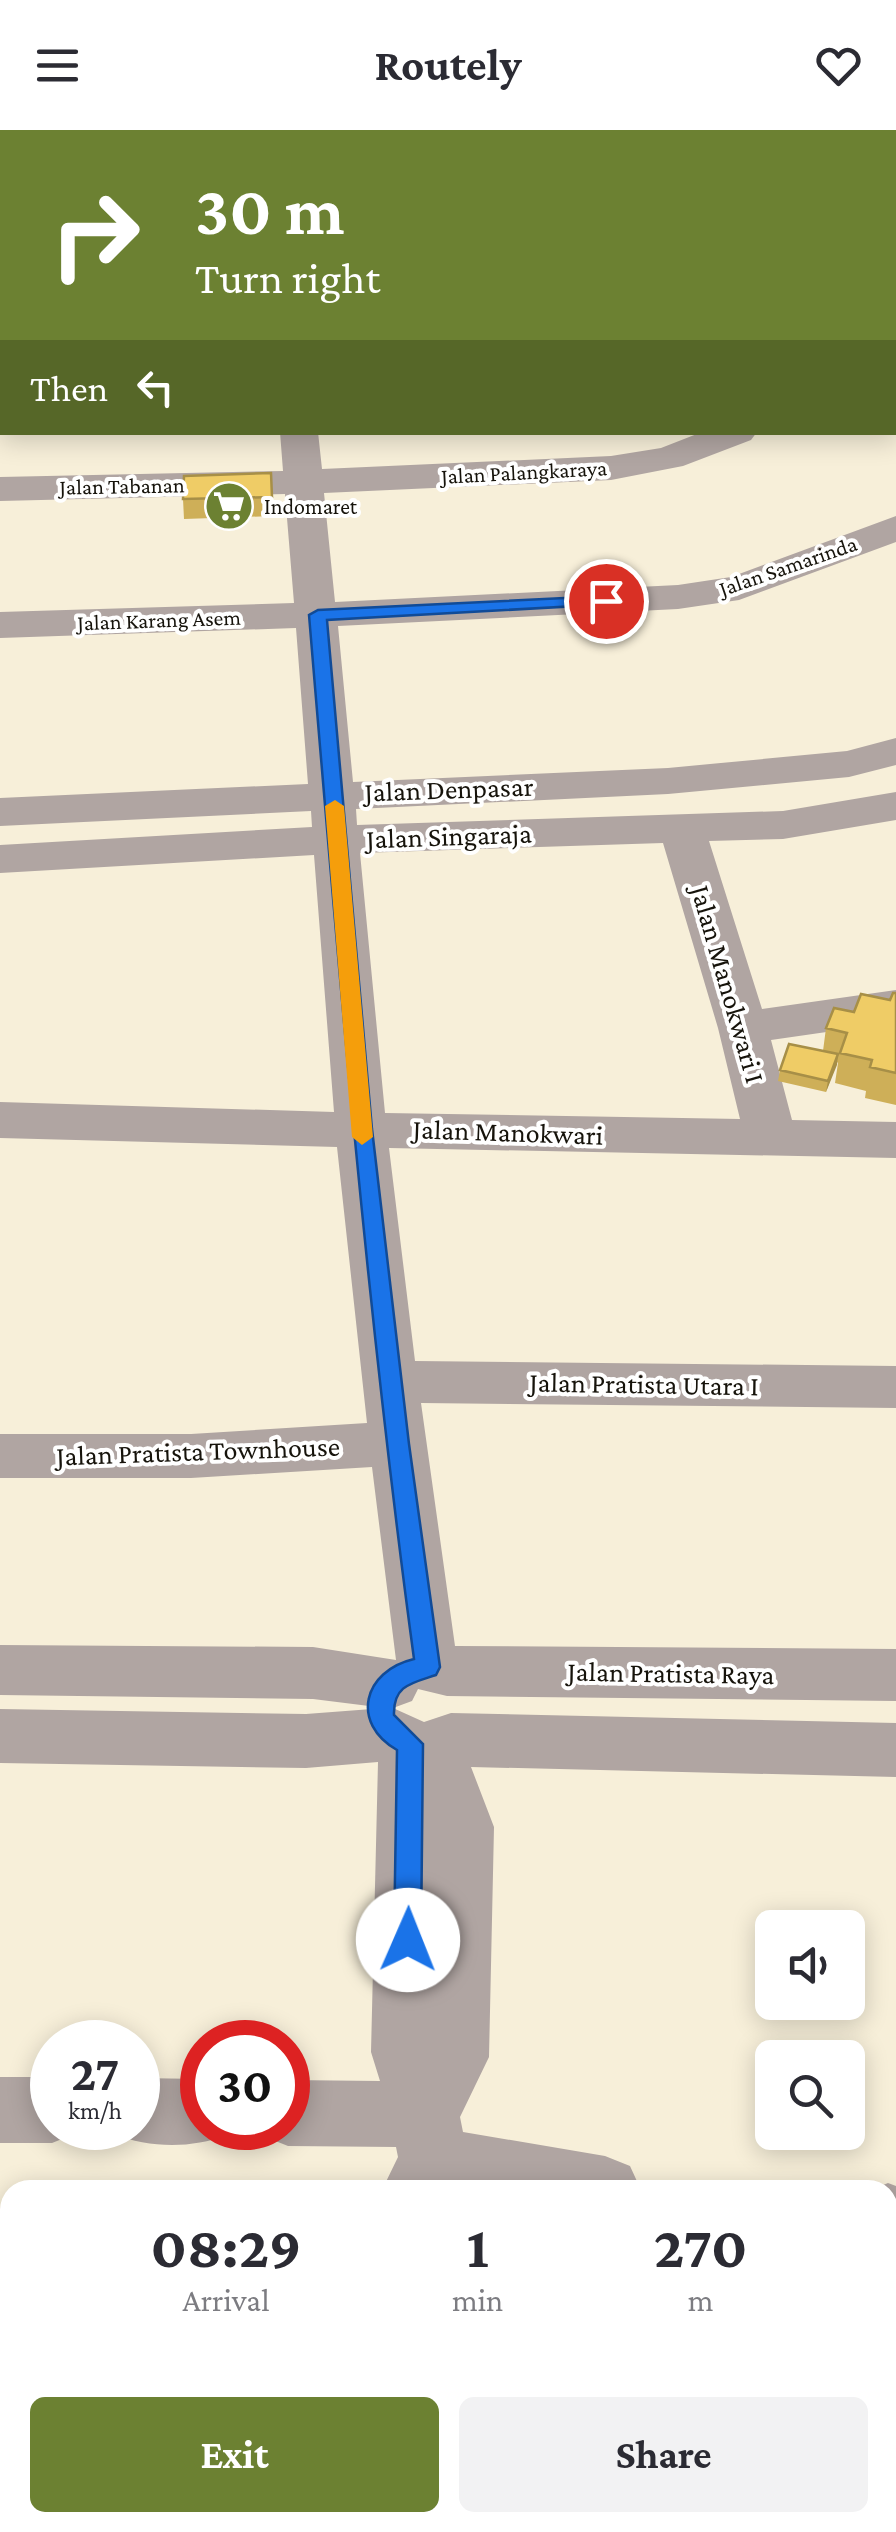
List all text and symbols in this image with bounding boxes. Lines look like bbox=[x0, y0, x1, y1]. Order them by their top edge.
icon: menu bbox=[30, 38, 85, 93]
icon: heart bbox=[811, 38, 866, 93]
text: Routely bbox=[374, 40, 522, 90]
icon: right bbox=[30, 170, 160, 300]
text: 30 m bbox=[195, 171, 344, 249]
text: Turn right bbox=[195, 253, 380, 303]
icon: left bbox=[128, 360, 183, 415]
text: Then bbox=[30, 367, 108, 409]
street label: Jalan Palangkaraya bbox=[438, 455, 608, 489]
street label: Jalan Tabanan bbox=[57, 472, 185, 500]
supermarket icon: Indomaret bbox=[203, 480, 255, 532]
place label: Indomaret bbox=[264, 494, 358, 519]
street label: Jalan Samarinda bbox=[714, 531, 860, 602]
pin bbox=[564, 559, 649, 644]
icon: arrive bbox=[579, 574, 634, 629]
street label: Jalan Karang Asem bbox=[75, 605, 242, 635]
street label: Jalan Denpasar bbox=[361, 771, 534, 808]
street label: Jalan Singaraja bbox=[363, 818, 532, 854]
street label: Jalan Manokwari I bbox=[684, 879, 771, 1086]
street label: Jalan Manokwari bbox=[409, 1113, 604, 1151]
street label: Jalan Pratista Utara I bbox=[526, 1366, 759, 1401]
street label: Jalan Pratista Townhouse bbox=[53, 1431, 340, 1472]
street label: Jalan Pratista Raya bbox=[564, 1656, 775, 1690]
position arrow bbox=[356, 1888, 460, 1992]
map controls bbox=[755, 1910, 865, 2150]
button: sound bbox=[755, 1910, 865, 2020]
speed limit sign: 30 bbox=[180, 2020, 310, 2150]
button: search bbox=[755, 2040, 865, 2150]
text: 27 bbox=[71, 2045, 119, 2101]
text: km/h bbox=[68, 2097, 122, 2124]
text: 08:29 bbox=[150, 2213, 302, 2280]
text: 1 bbox=[466, 2213, 489, 2280]
text: 270 bbox=[654, 2213, 748, 2280]
text: Arrival bbox=[182, 2282, 270, 2318]
text: min bbox=[452, 2282, 503, 2318]
text: m bbox=[688, 2282, 713, 2318]
button: Exit bbox=[30, 2397, 439, 2512]
button: Share bbox=[459, 2397, 868, 2512]

